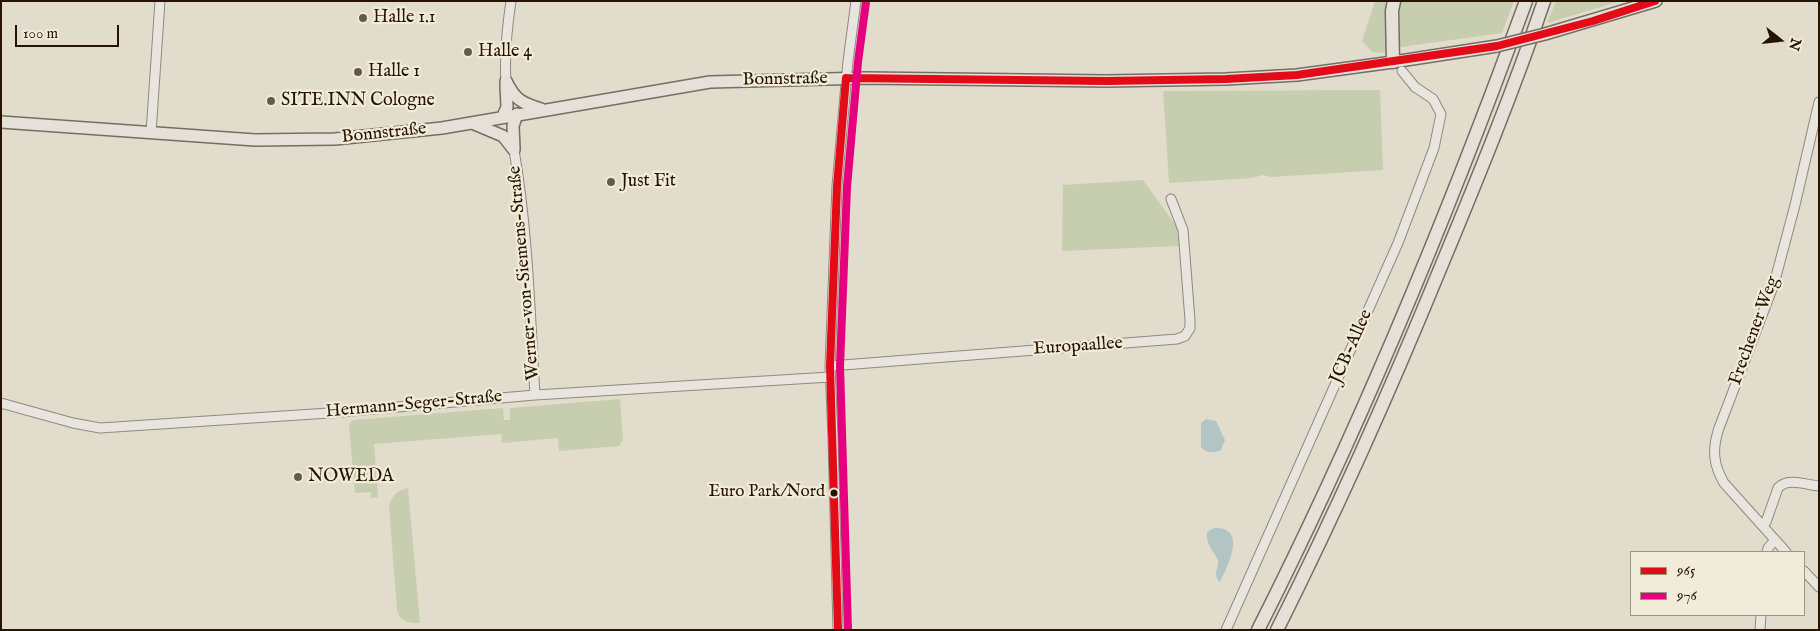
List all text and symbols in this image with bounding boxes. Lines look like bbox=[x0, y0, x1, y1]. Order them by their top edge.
place label: Halle 1.1 bbox=[373, 7, 435, 29]
marker: Halle 1.1 bbox=[357, 12, 369, 24]
scale bar bbox=[18, 15, 121, 47]
north arrow bbox=[1755, 15, 1805, 65]
text: 100 m bbox=[23, 24, 58, 43]
text: N bbox=[1784, 36, 1805, 52]
place label: Halle 4 bbox=[478, 41, 532, 63]
marker: Halle 4 bbox=[462, 46, 474, 58]
place label: Halle 1 bbox=[368, 61, 420, 83]
marker: Halle 1 bbox=[352, 66, 364, 78]
street label: Bonnstraße bbox=[742, 68, 828, 92]
place label: SITE.INN Cologne bbox=[281, 90, 435, 112]
marker: SITE.INN Cologne bbox=[265, 95, 277, 107]
street label: Bonnstraße bbox=[341, 119, 427, 149]
street label: Werner-von-Siemens-Straße bbox=[505, 165, 545, 381]
place label: Just Fit bbox=[621, 171, 676, 193]
marker: Just Fit bbox=[605, 176, 617, 188]
street label: Frechener Weg bbox=[1725, 274, 1785, 388]
street label: JCB-Allee bbox=[1326, 307, 1378, 387]
street label: Europaallee bbox=[1032, 333, 1124, 361]
street label: Hermann-Seger-Straße bbox=[325, 387, 503, 423]
place label: NOWEDA bbox=[308, 466, 394, 488]
marker: NOWEDA bbox=[292, 471, 304, 483]
place label: Euro Park/Nord bbox=[709, 483, 825, 503]
marker: Euro Park/Nord bbox=[829, 488, 839, 498]
legend bbox=[1630, 551, 1805, 616]
text: 965 bbox=[1677, 561, 1695, 580]
text: 976 bbox=[1677, 586, 1697, 605]

